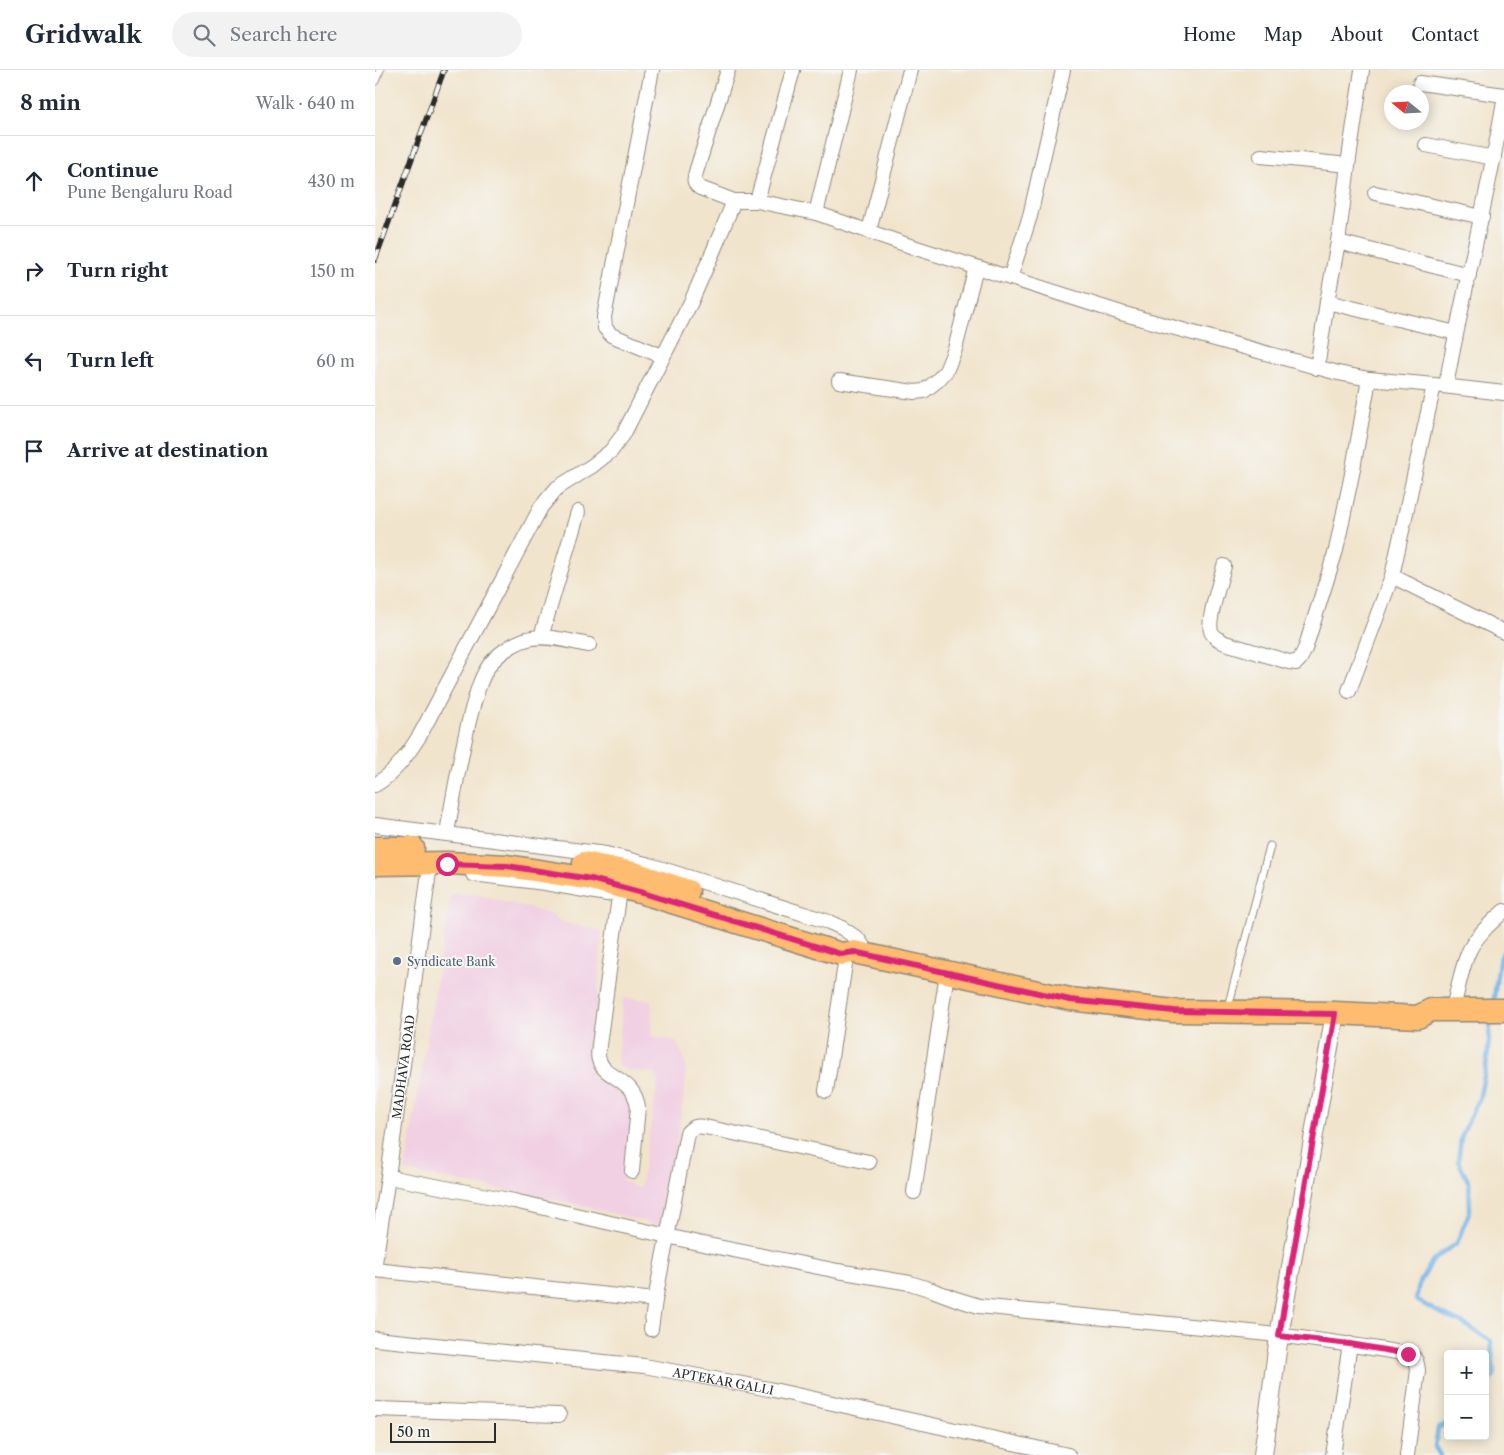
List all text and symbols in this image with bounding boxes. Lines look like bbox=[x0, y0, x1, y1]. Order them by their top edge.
search box bbox=[172, 12, 522, 57]
text: Gridwalk bbox=[25, 20, 142, 49]
icon: search bbox=[190, 21, 218, 49]
text: Search here bbox=[230, 23, 338, 46]
text: Home bbox=[1183, 24, 1236, 46]
text: Map bbox=[1264, 24, 1302, 46]
text: About bbox=[1330, 24, 1383, 46]
text: Contact bbox=[1411, 24, 1479, 46]
north arrow bbox=[1384, 85, 1429, 130]
text: 8 min bbox=[20, 90, 81, 115]
text: Walk · 640 m bbox=[256, 93, 355, 113]
text: Continue bbox=[67, 159, 159, 182]
icon: ahead bbox=[20, 167, 48, 195]
text: 430 m bbox=[308, 171, 355, 191]
text: Pune Bengaluru Road bbox=[67, 182, 233, 202]
icon: right bbox=[20, 257, 48, 285]
text: Turn right bbox=[67, 259, 168, 282]
text: 150 m bbox=[310, 261, 355, 281]
icon: left bbox=[20, 347, 48, 375]
text: Turn left bbox=[67, 349, 154, 372]
text: 60 m bbox=[316, 351, 355, 371]
icon: arrive bbox=[20, 437, 48, 465]
text: Arrive at destination bbox=[67, 439, 268, 462]
route start bbox=[436, 853, 459, 876]
place label: Syndicate Bank bbox=[407, 954, 496, 969]
marker: Syndicate Bank bbox=[391, 955, 403, 967]
street label: MADHAVA ROAD bbox=[388, 1014, 417, 1120]
route end bbox=[1397, 1343, 1420, 1366]
map controls bbox=[1444, 1350, 1489, 1440]
button: + bbox=[1444, 1350, 1489, 1395]
street label: APTEKAR GALLI bbox=[671, 1364, 775, 1397]
button: − bbox=[1444, 1395, 1489, 1440]
scale bar bbox=[390, 1420, 496, 1443]
text: 50 m bbox=[397, 1423, 430, 1441]

